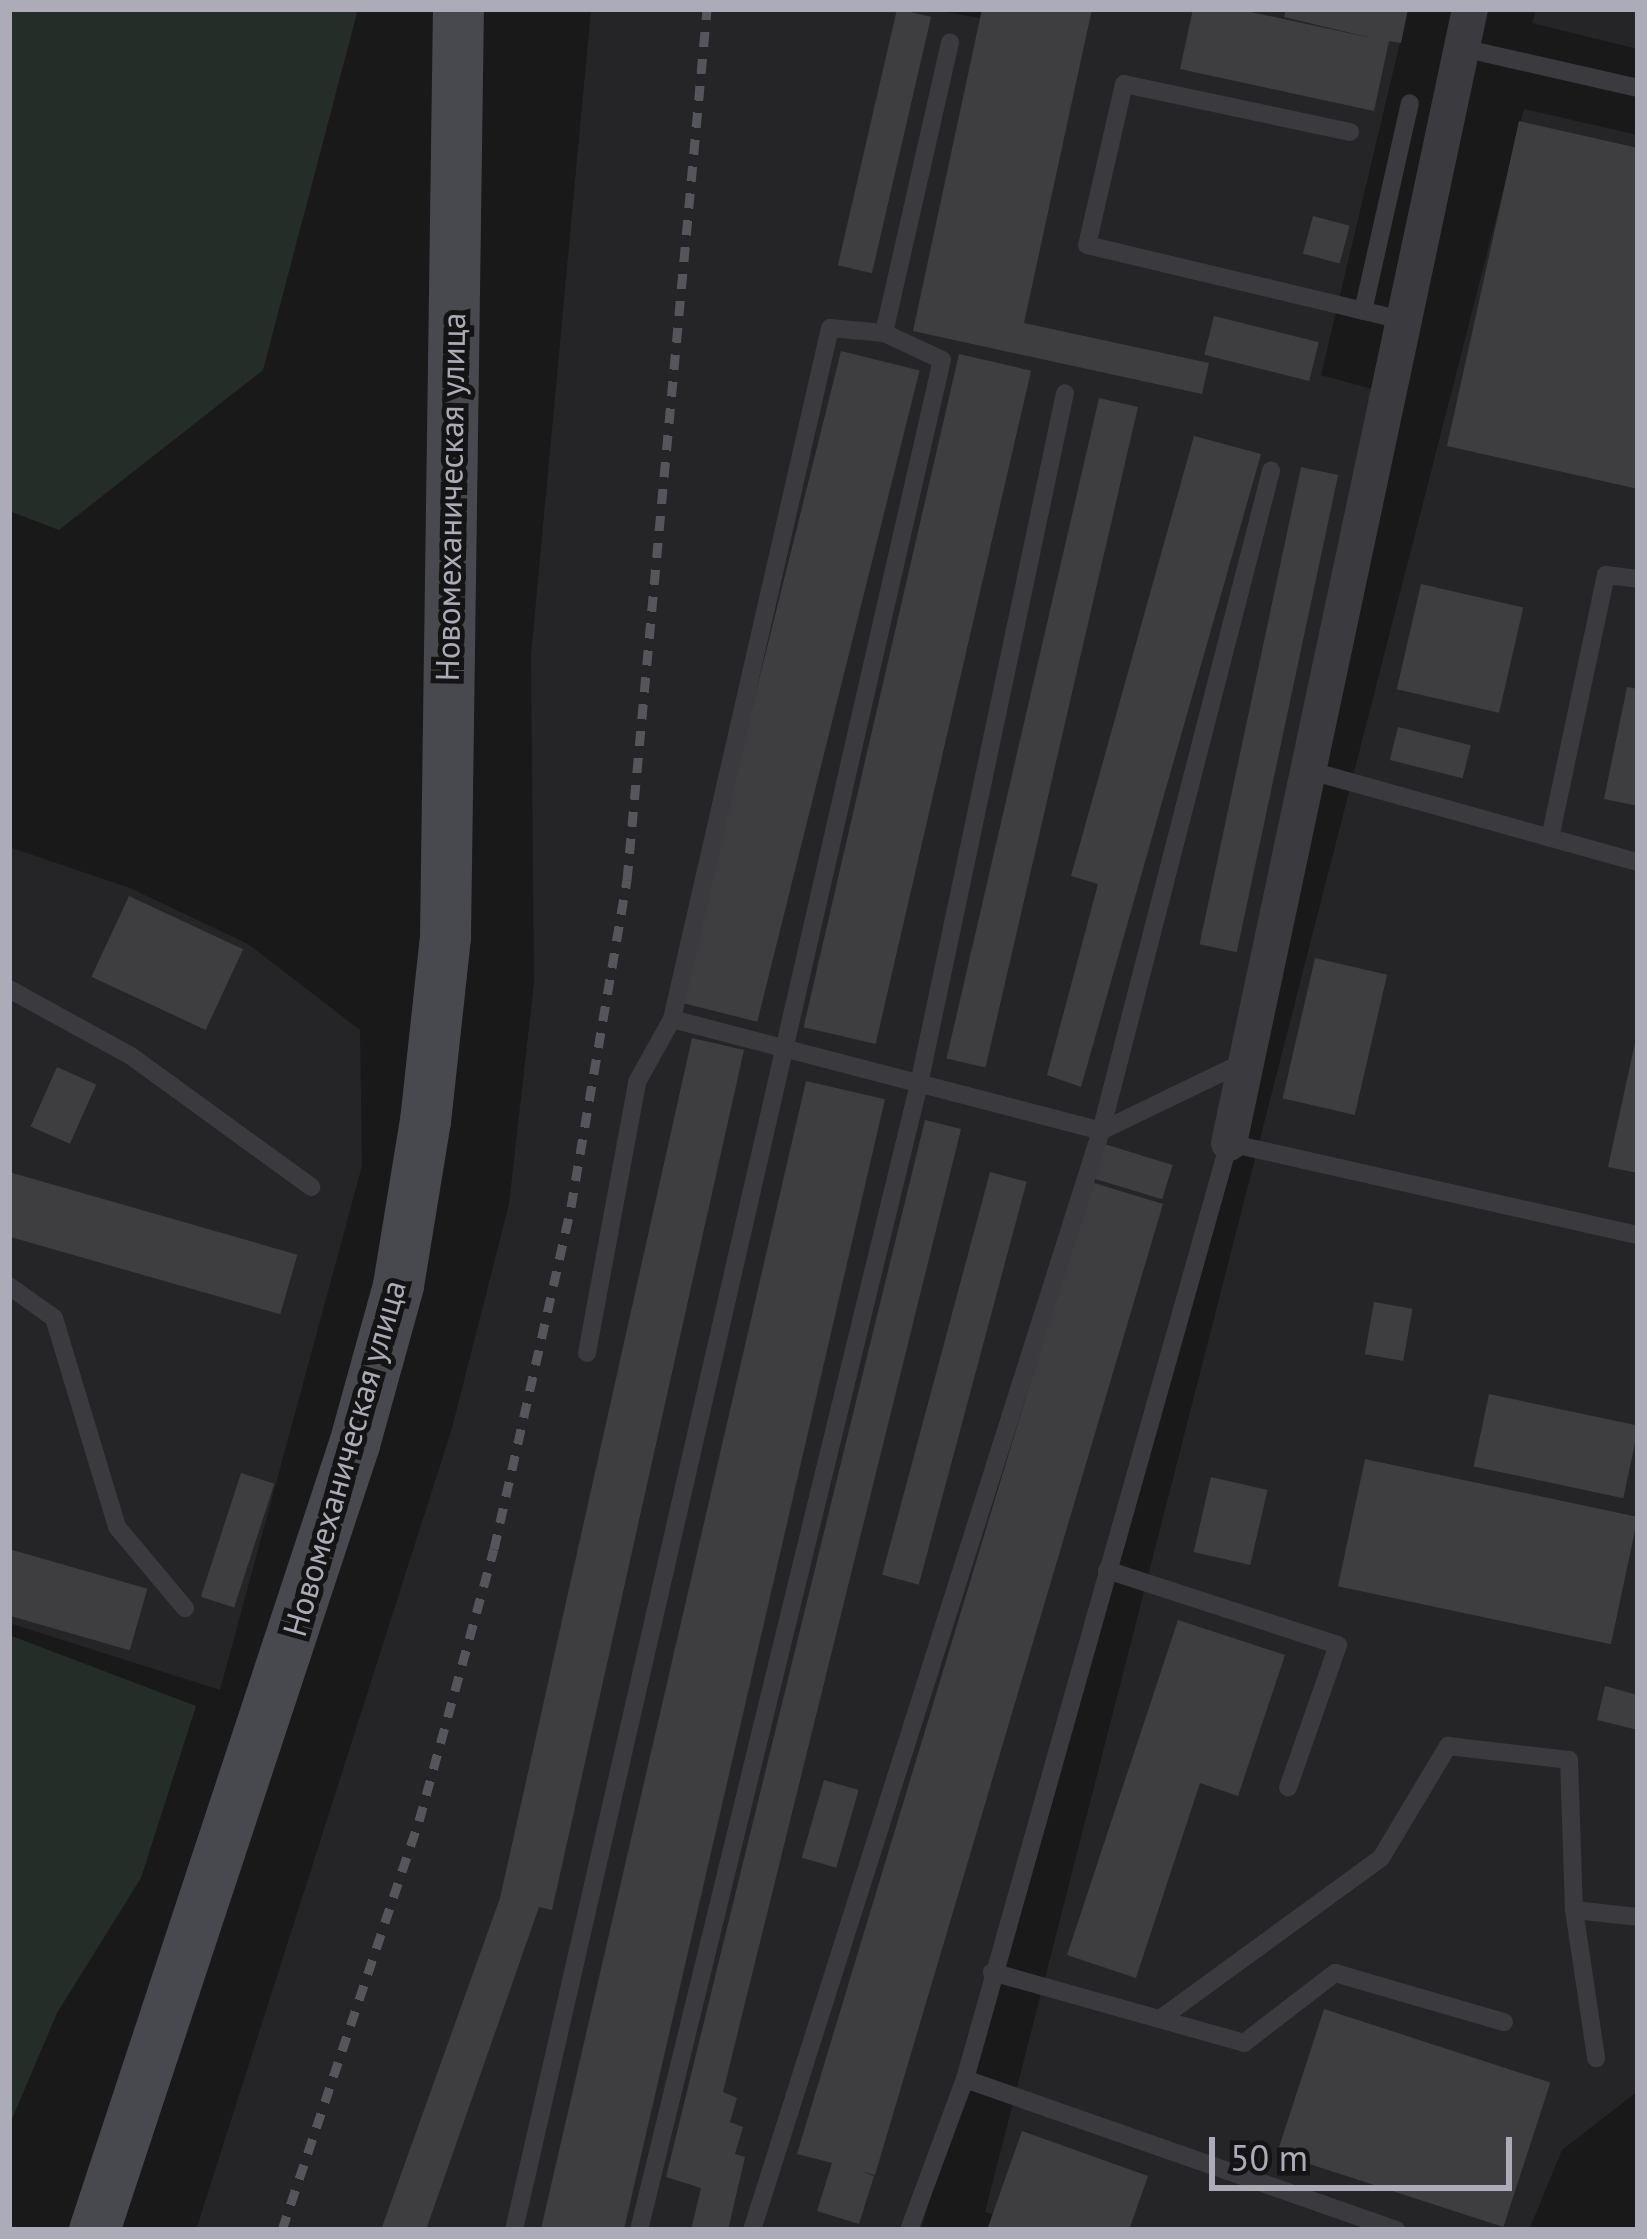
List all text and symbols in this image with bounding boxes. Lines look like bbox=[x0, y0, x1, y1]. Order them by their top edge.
street label: Новомеханическая улица bbox=[427, 312, 473, 682]
street label: Новомеханическая улица bbox=[274, 1275, 414, 1641]
scale bar bbox=[1215, 2113, 1518, 2187]
text: 50 m bbox=[1230, 2134, 1308, 2181]

